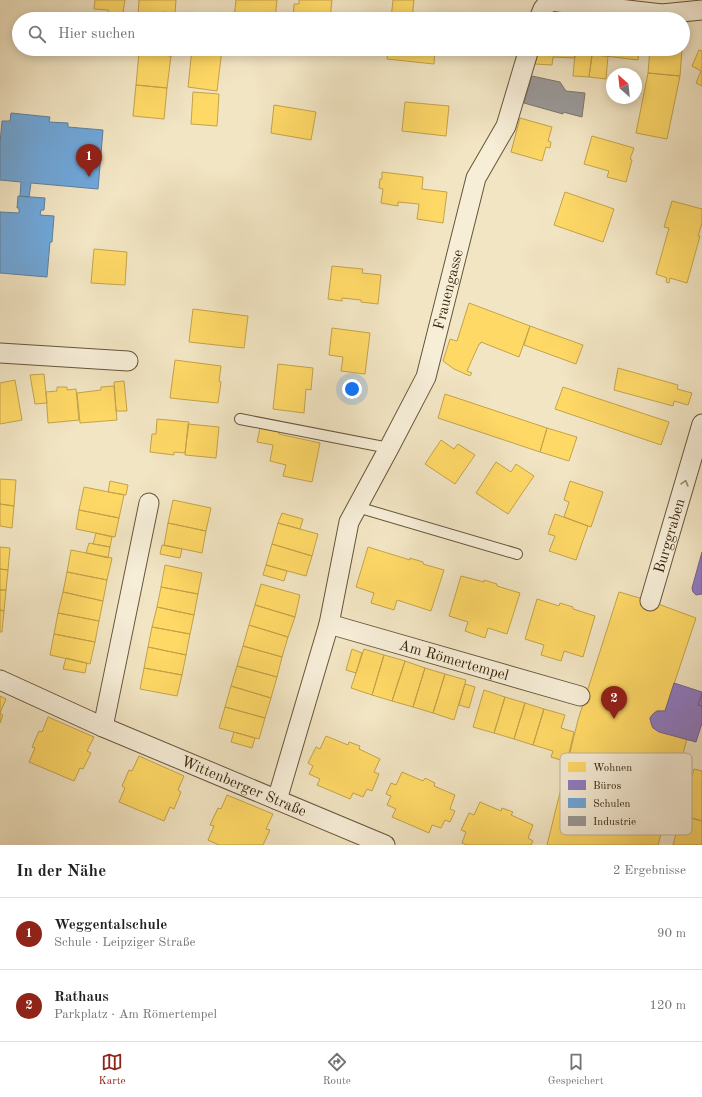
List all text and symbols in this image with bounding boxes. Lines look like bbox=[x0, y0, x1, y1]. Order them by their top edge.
search box bbox=[12, 12, 690, 56]
icon: search bbox=[26, 23, 48, 45]
text: Hier suchen bbox=[58, 27, 135, 42]
north arrow bbox=[606, 68, 642, 104]
pin: 1 bbox=[76, 144, 102, 177]
street label: Frauengasse bbox=[432, 248, 467, 331]
your location bbox=[342, 379, 362, 399]
one-way arrow bbox=[680, 480, 689, 487]
street label: Burggraben bbox=[653, 497, 689, 575]
street label: Am Römertempel bbox=[397, 638, 510, 684]
pin: 2 bbox=[601, 686, 627, 719]
legend bbox=[560, 753, 692, 835]
street label: Wittenberger Straße bbox=[179, 755, 308, 820]
text: Wohnen bbox=[593, 763, 632, 774]
text: Büros bbox=[593, 781, 621, 792]
text: Schulen bbox=[593, 799, 631, 810]
text: Industrie bbox=[593, 817, 636, 828]
text: In der Nähe bbox=[16, 863, 106, 880]
text: 2 Ergebnisse bbox=[613, 864, 686, 877]
text: Weggentalschule bbox=[54, 918, 167, 933]
text: 1 bbox=[25, 927, 33, 940]
text: 90 m bbox=[657, 927, 686, 940]
text: Schule · Leipziger Straße bbox=[54, 936, 195, 949]
text: Rathaus bbox=[54, 990, 109, 1005]
text: 2 bbox=[25, 999, 33, 1012]
text: 120 m bbox=[649, 999, 686, 1012]
text: Parkplatz · Am Römertempel bbox=[54, 1008, 217, 1021]
tab: Karte bbox=[99, 1051, 126, 1089]
tab: Route bbox=[323, 1051, 351, 1089]
tab: Gespeichert bbox=[548, 1051, 603, 1089]

